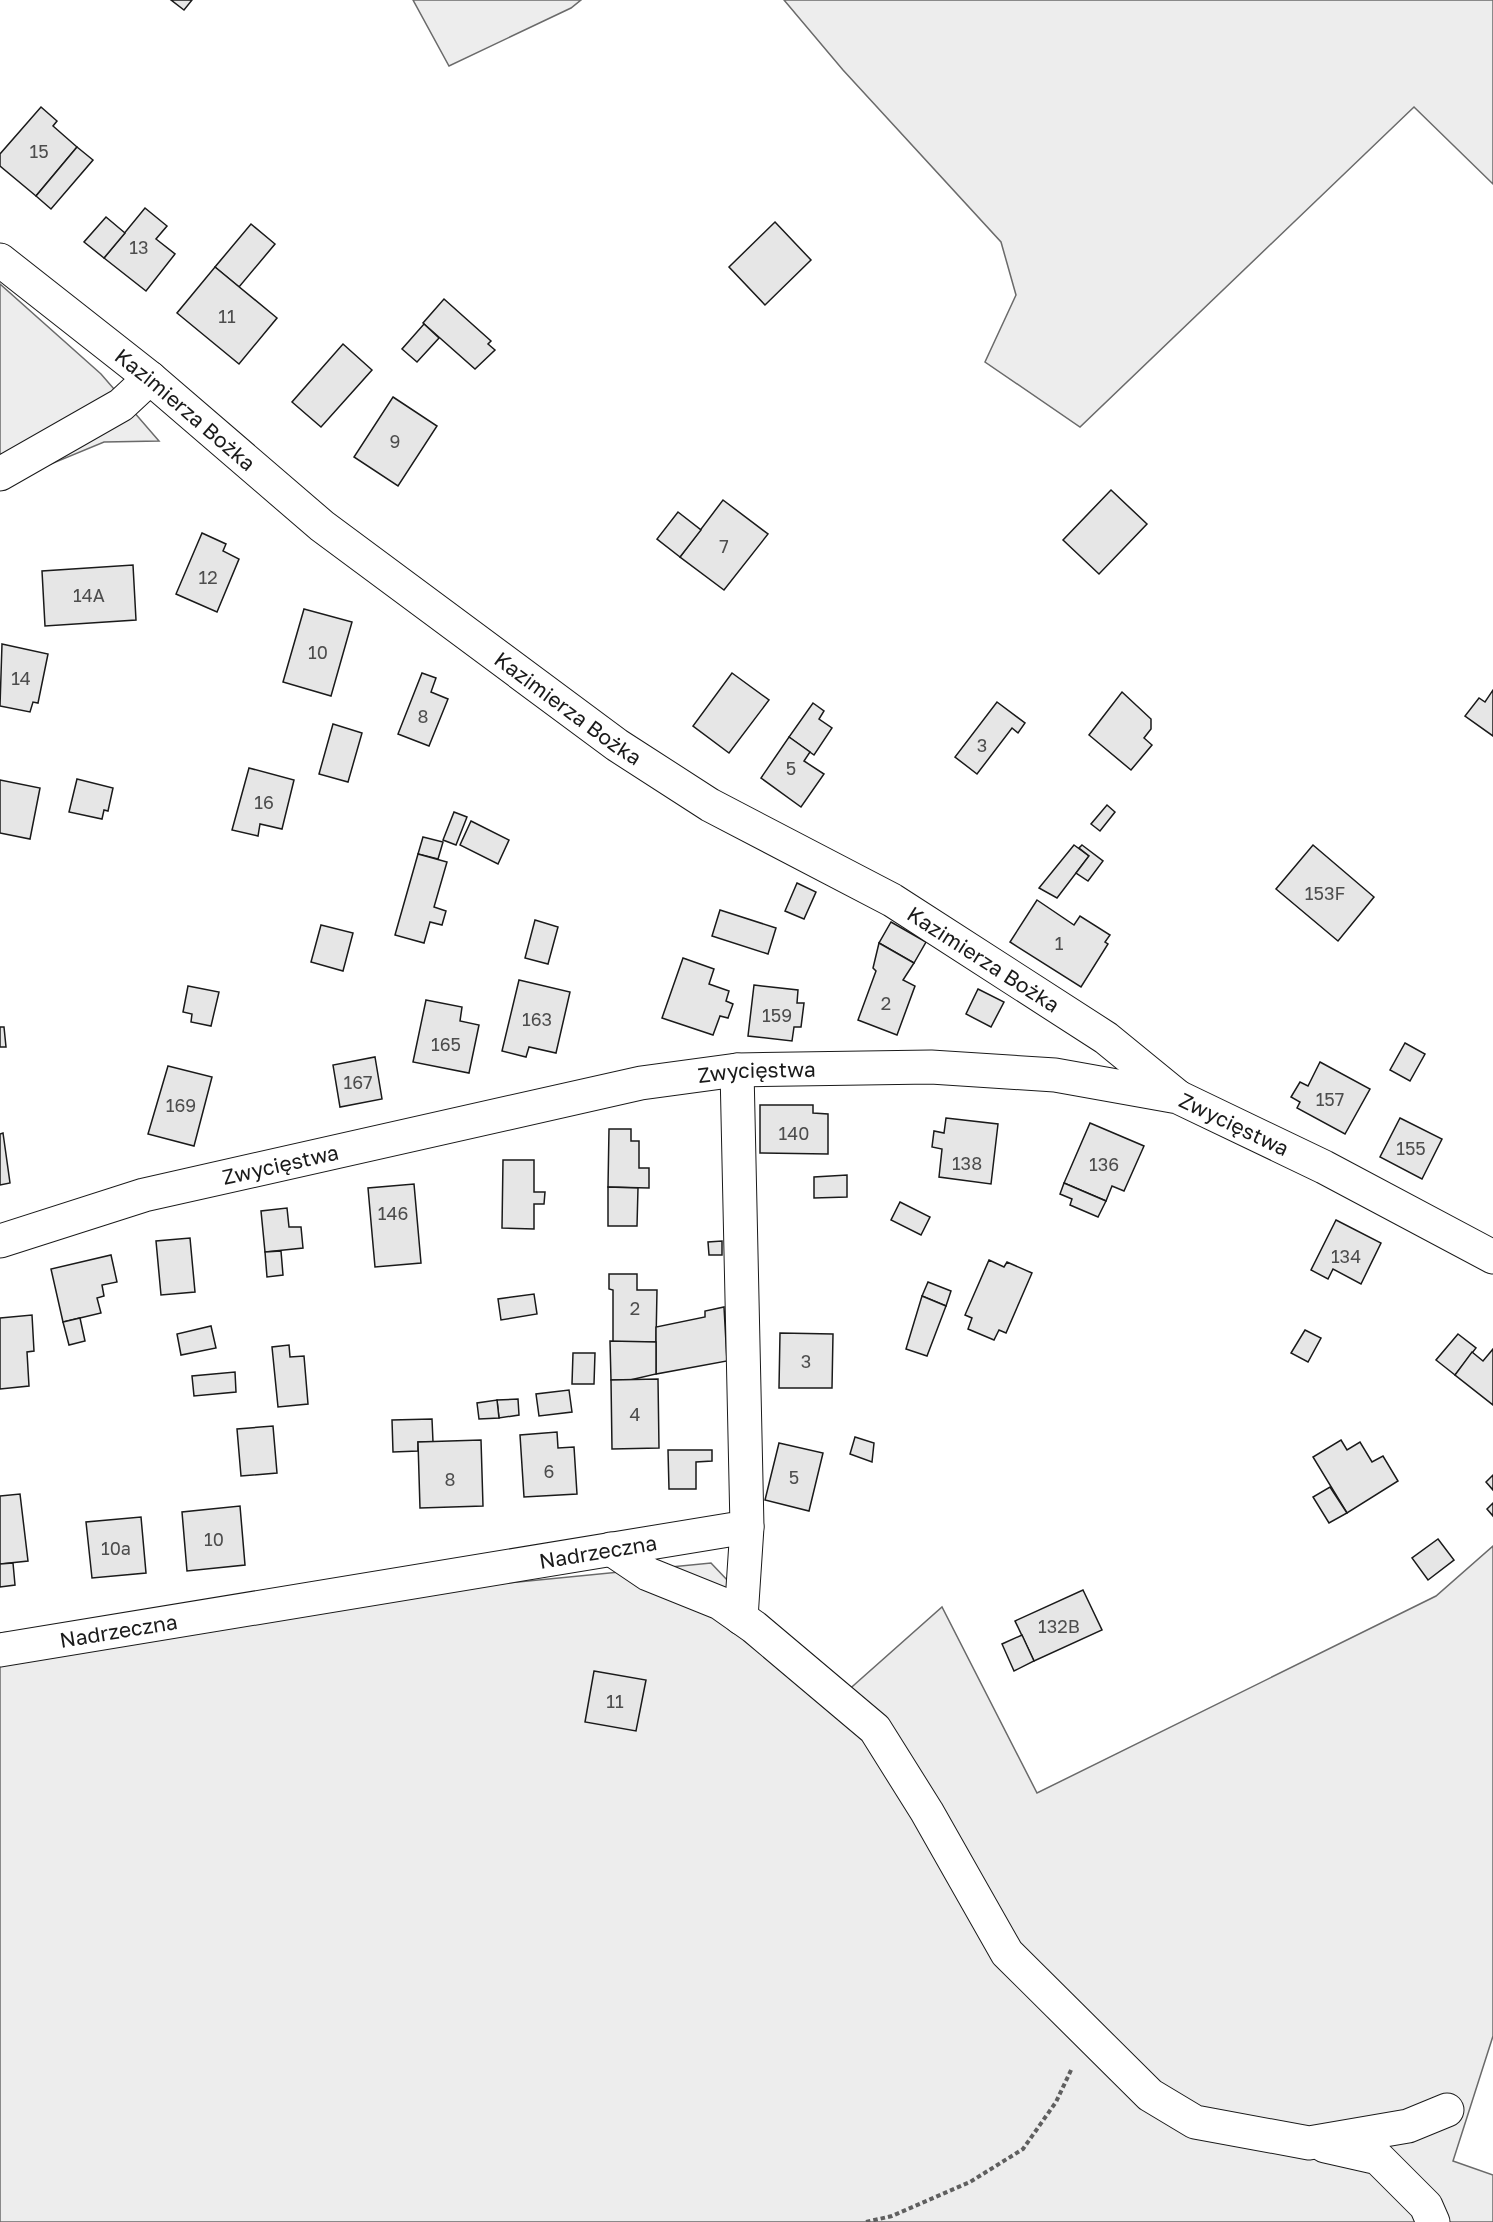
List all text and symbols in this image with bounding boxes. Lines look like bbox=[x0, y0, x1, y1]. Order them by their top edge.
house number: 15 bbox=[29, 140, 49, 162]
house number: 13 bbox=[129, 236, 149, 258]
house number: 11 bbox=[218, 305, 236, 327]
street label: Kazimierza Bożka bbox=[110, 342, 261, 476]
house number: 9 bbox=[390, 430, 400, 452]
house number: 7 bbox=[719, 535, 729, 557]
house number: 12 bbox=[198, 566, 218, 588]
house number: 14A bbox=[73, 584, 105, 606]
house number: 10 bbox=[308, 641, 328, 663]
street label: Kazimierza Bożka bbox=[489, 646, 647, 771]
house number: 14 bbox=[11, 667, 31, 689]
house number: 8 bbox=[418, 705, 428, 727]
house number: 3 bbox=[977, 734, 987, 756]
house number: 5 bbox=[786, 757, 796, 779]
house number: 16 bbox=[254, 791, 274, 813]
house number: 153F bbox=[1305, 882, 1345, 904]
street label: Kazimierza Bożka bbox=[902, 900, 1065, 1018]
house number: 1 bbox=[1055, 932, 1064, 954]
house number: 2 bbox=[881, 992, 891, 1014]
house number: 159 bbox=[762, 1004, 792, 1026]
house number: 163 bbox=[522, 1008, 552, 1030]
house number: 165 bbox=[431, 1033, 461, 1055]
street label: Zwycięstwa bbox=[696, 1056, 816, 1088]
house number: 167 bbox=[343, 1071, 373, 1093]
street label: Zwycięstwa bbox=[1175, 1087, 1293, 1161]
house number: 157 bbox=[1316, 1088, 1344, 1110]
house number: 169 bbox=[166, 1094, 196, 1116]
house number: 140 bbox=[779, 1122, 809, 1144]
house number: 155 bbox=[1396, 1137, 1426, 1159]
street label: Zwycięstwa bbox=[220, 1139, 341, 1190]
house number: 138 bbox=[952, 1152, 982, 1174]
house number: 136 bbox=[1089, 1153, 1119, 1175]
house number: 146 bbox=[378, 1202, 408, 1224]
house number: 134 bbox=[1331, 1245, 1361, 1267]
house number: 2 bbox=[630, 1297, 640, 1319]
house number: 3 bbox=[801, 1350, 811, 1372]
house number: 4 bbox=[630, 1403, 641, 1425]
house number: 6 bbox=[544, 1460, 554, 1482]
house number: 5 bbox=[789, 1466, 799, 1488]
house number: 8 bbox=[445, 1468, 455, 1490]
house number: 10 bbox=[204, 1528, 224, 1550]
street label: Nadrzeczna bbox=[537, 1529, 659, 1574]
house number: 10a bbox=[101, 1537, 131, 1559]
street label: Nadrzeczna bbox=[58, 1608, 179, 1653]
house number: 132B bbox=[1038, 1615, 1080, 1637]
house number: 11 bbox=[606, 1690, 624, 1712]

